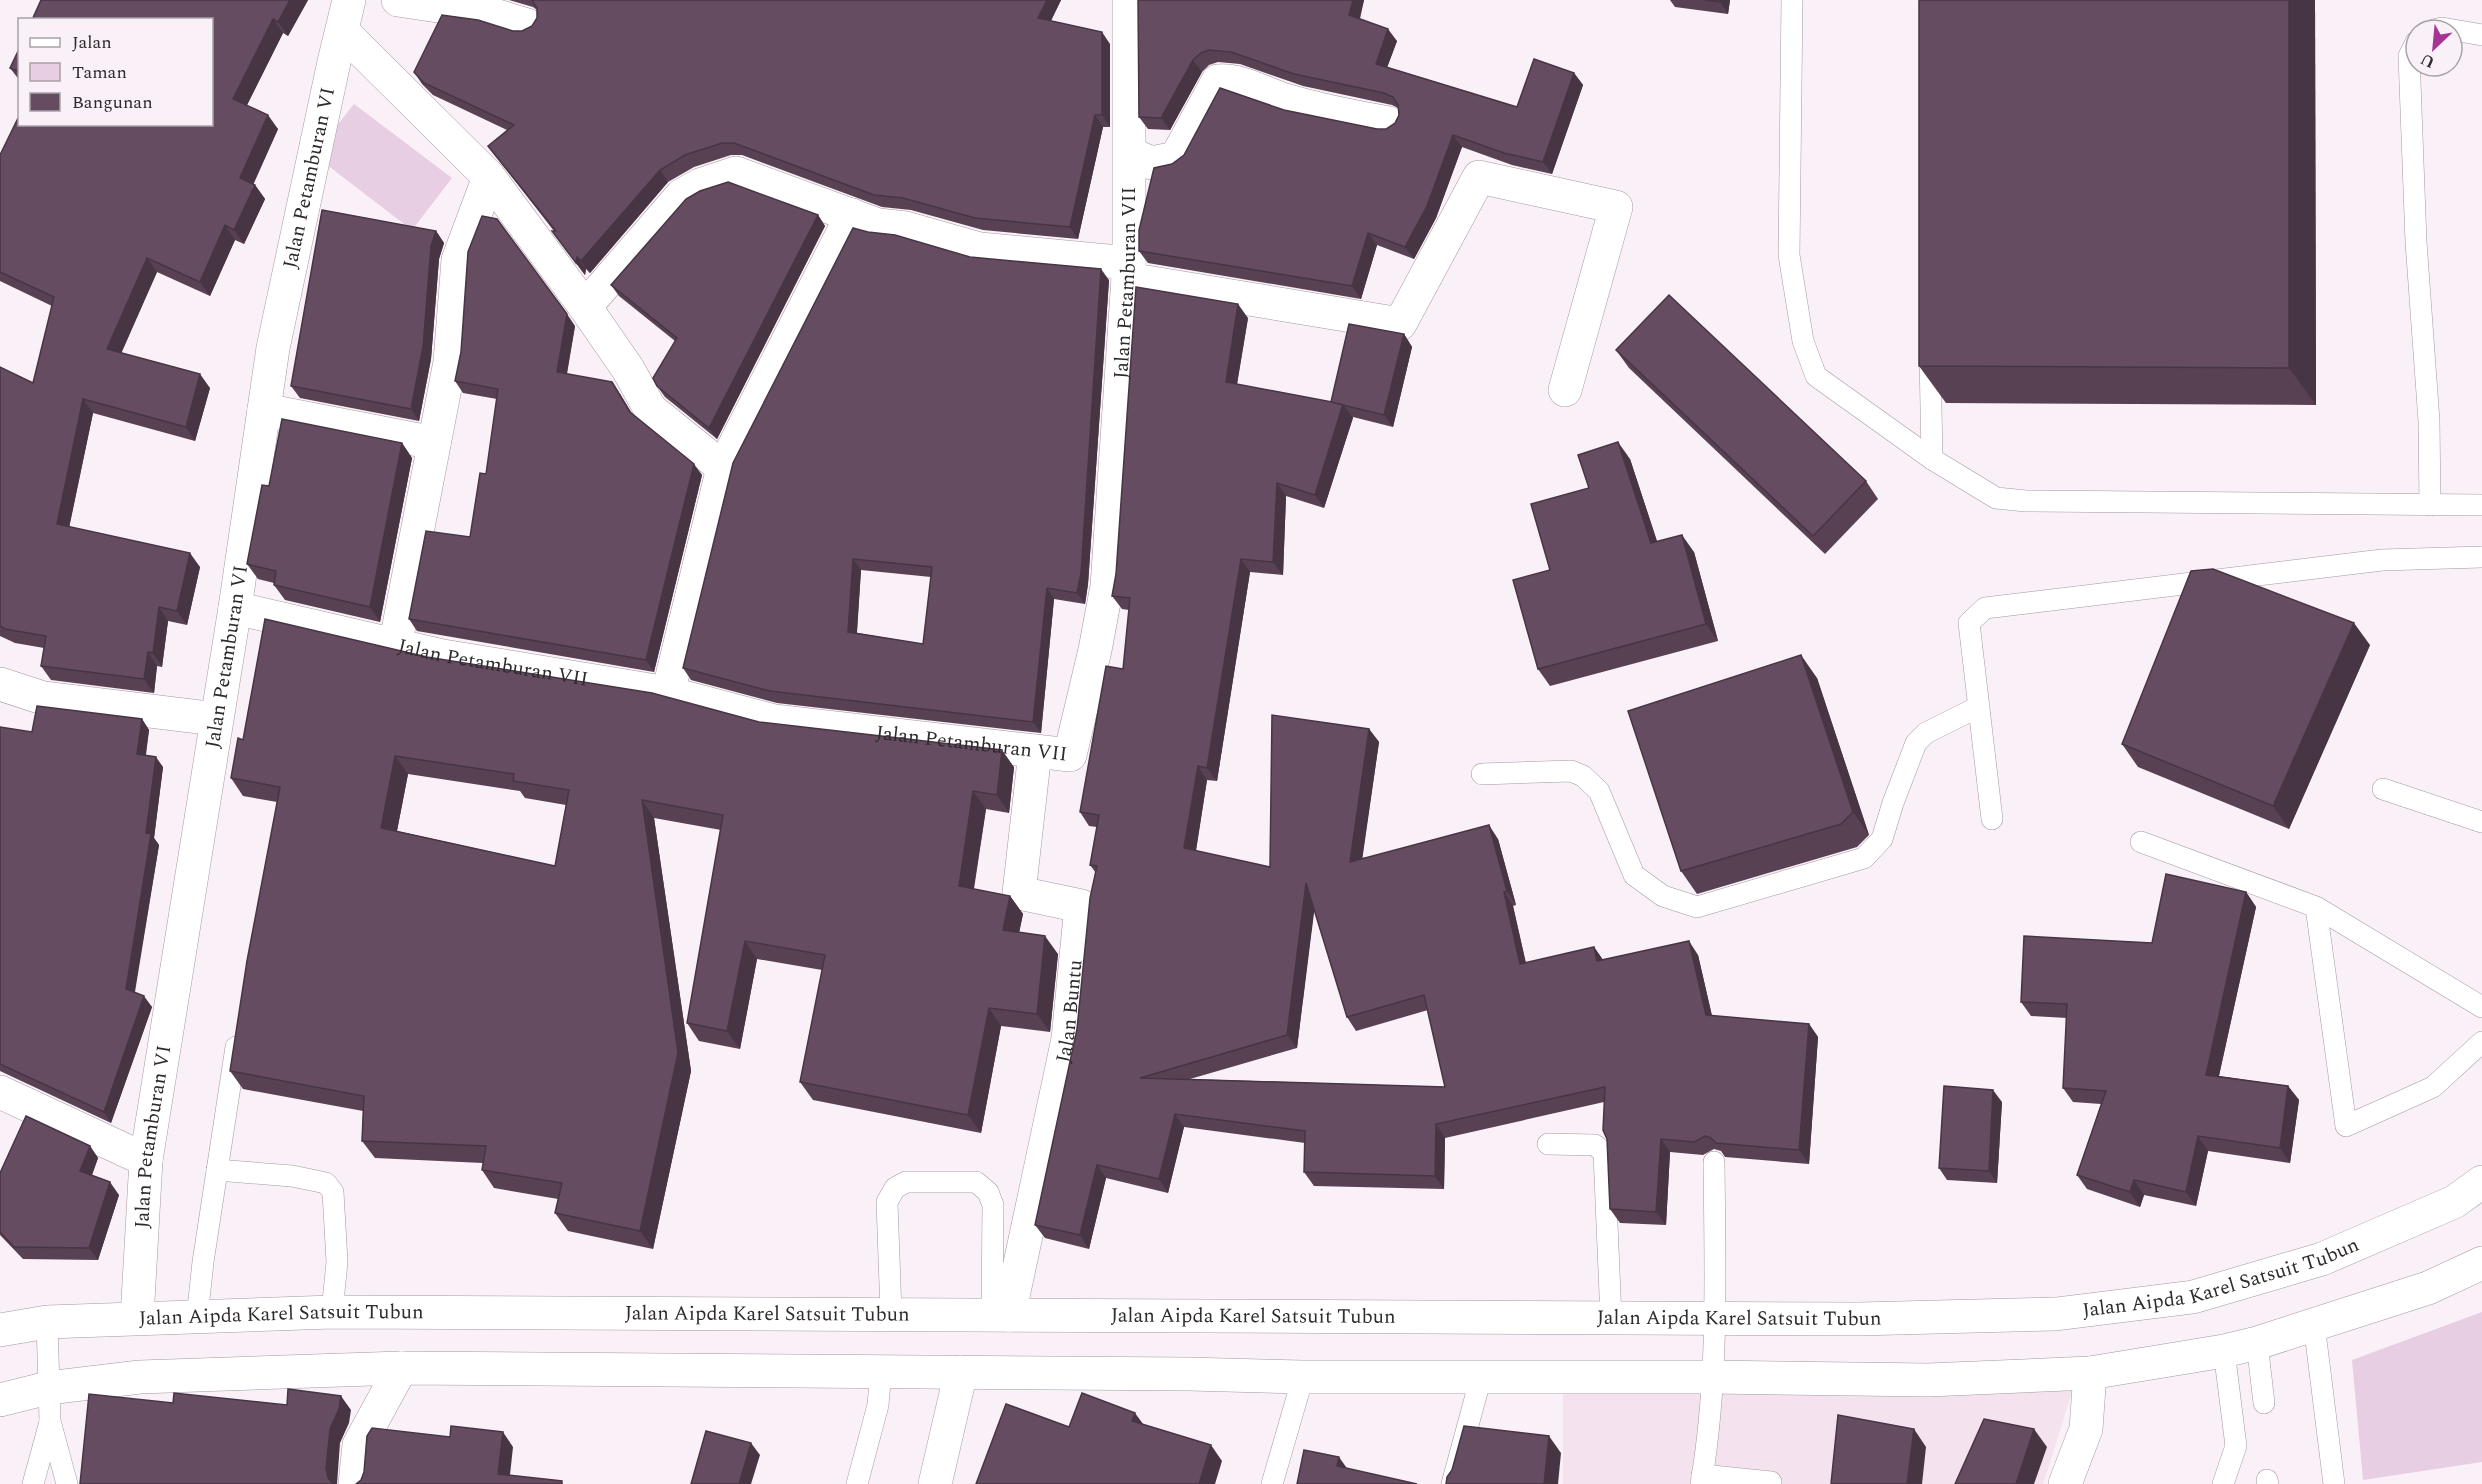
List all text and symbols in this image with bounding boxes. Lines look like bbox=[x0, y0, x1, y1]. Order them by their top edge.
legend bbox=[18, 18, 213, 126]
north arrow bbox=[2404, 18, 2464, 78]
text: Jalan bbox=[72, 29, 112, 56]
text: U bbox=[2417, 47, 2439, 74]
text: Taman bbox=[72, 59, 127, 86]
street label: Jalan Petamburan VI bbox=[275, 84, 343, 271]
text: Bangunan bbox=[72, 89, 153, 116]
street label: Jalan Petamburan VII bbox=[1106, 187, 1144, 380]
street label: Jalan Petamburan VI bbox=[198, 563, 256, 750]
street label: Jalan Petamburan VII bbox=[395, 631, 590, 695]
street label: Jalan Petamburan VII bbox=[874, 718, 1069, 770]
street label: Jalan Buntu bbox=[1048, 958, 1091, 1066]
street label: Jalan Petamburan VI bbox=[127, 1043, 179, 1229]
street label: Jalan Aipda Karel Satsuit Tubun bbox=[2081, 1230, 2364, 1326]
street label: Jalan Aipda Karel Satsuit Tubun bbox=[138, 1297, 424, 1334]
street label: Jalan Aipda Karel Satsuit Tubun bbox=[625, 1298, 910, 1330]
street label: Jalan Aipda Karel Satsuit Tubun bbox=[1111, 1301, 1396, 1332]
street label: Jalan Aipda Karel Satsuit Tubun bbox=[1597, 1303, 1882, 1334]

